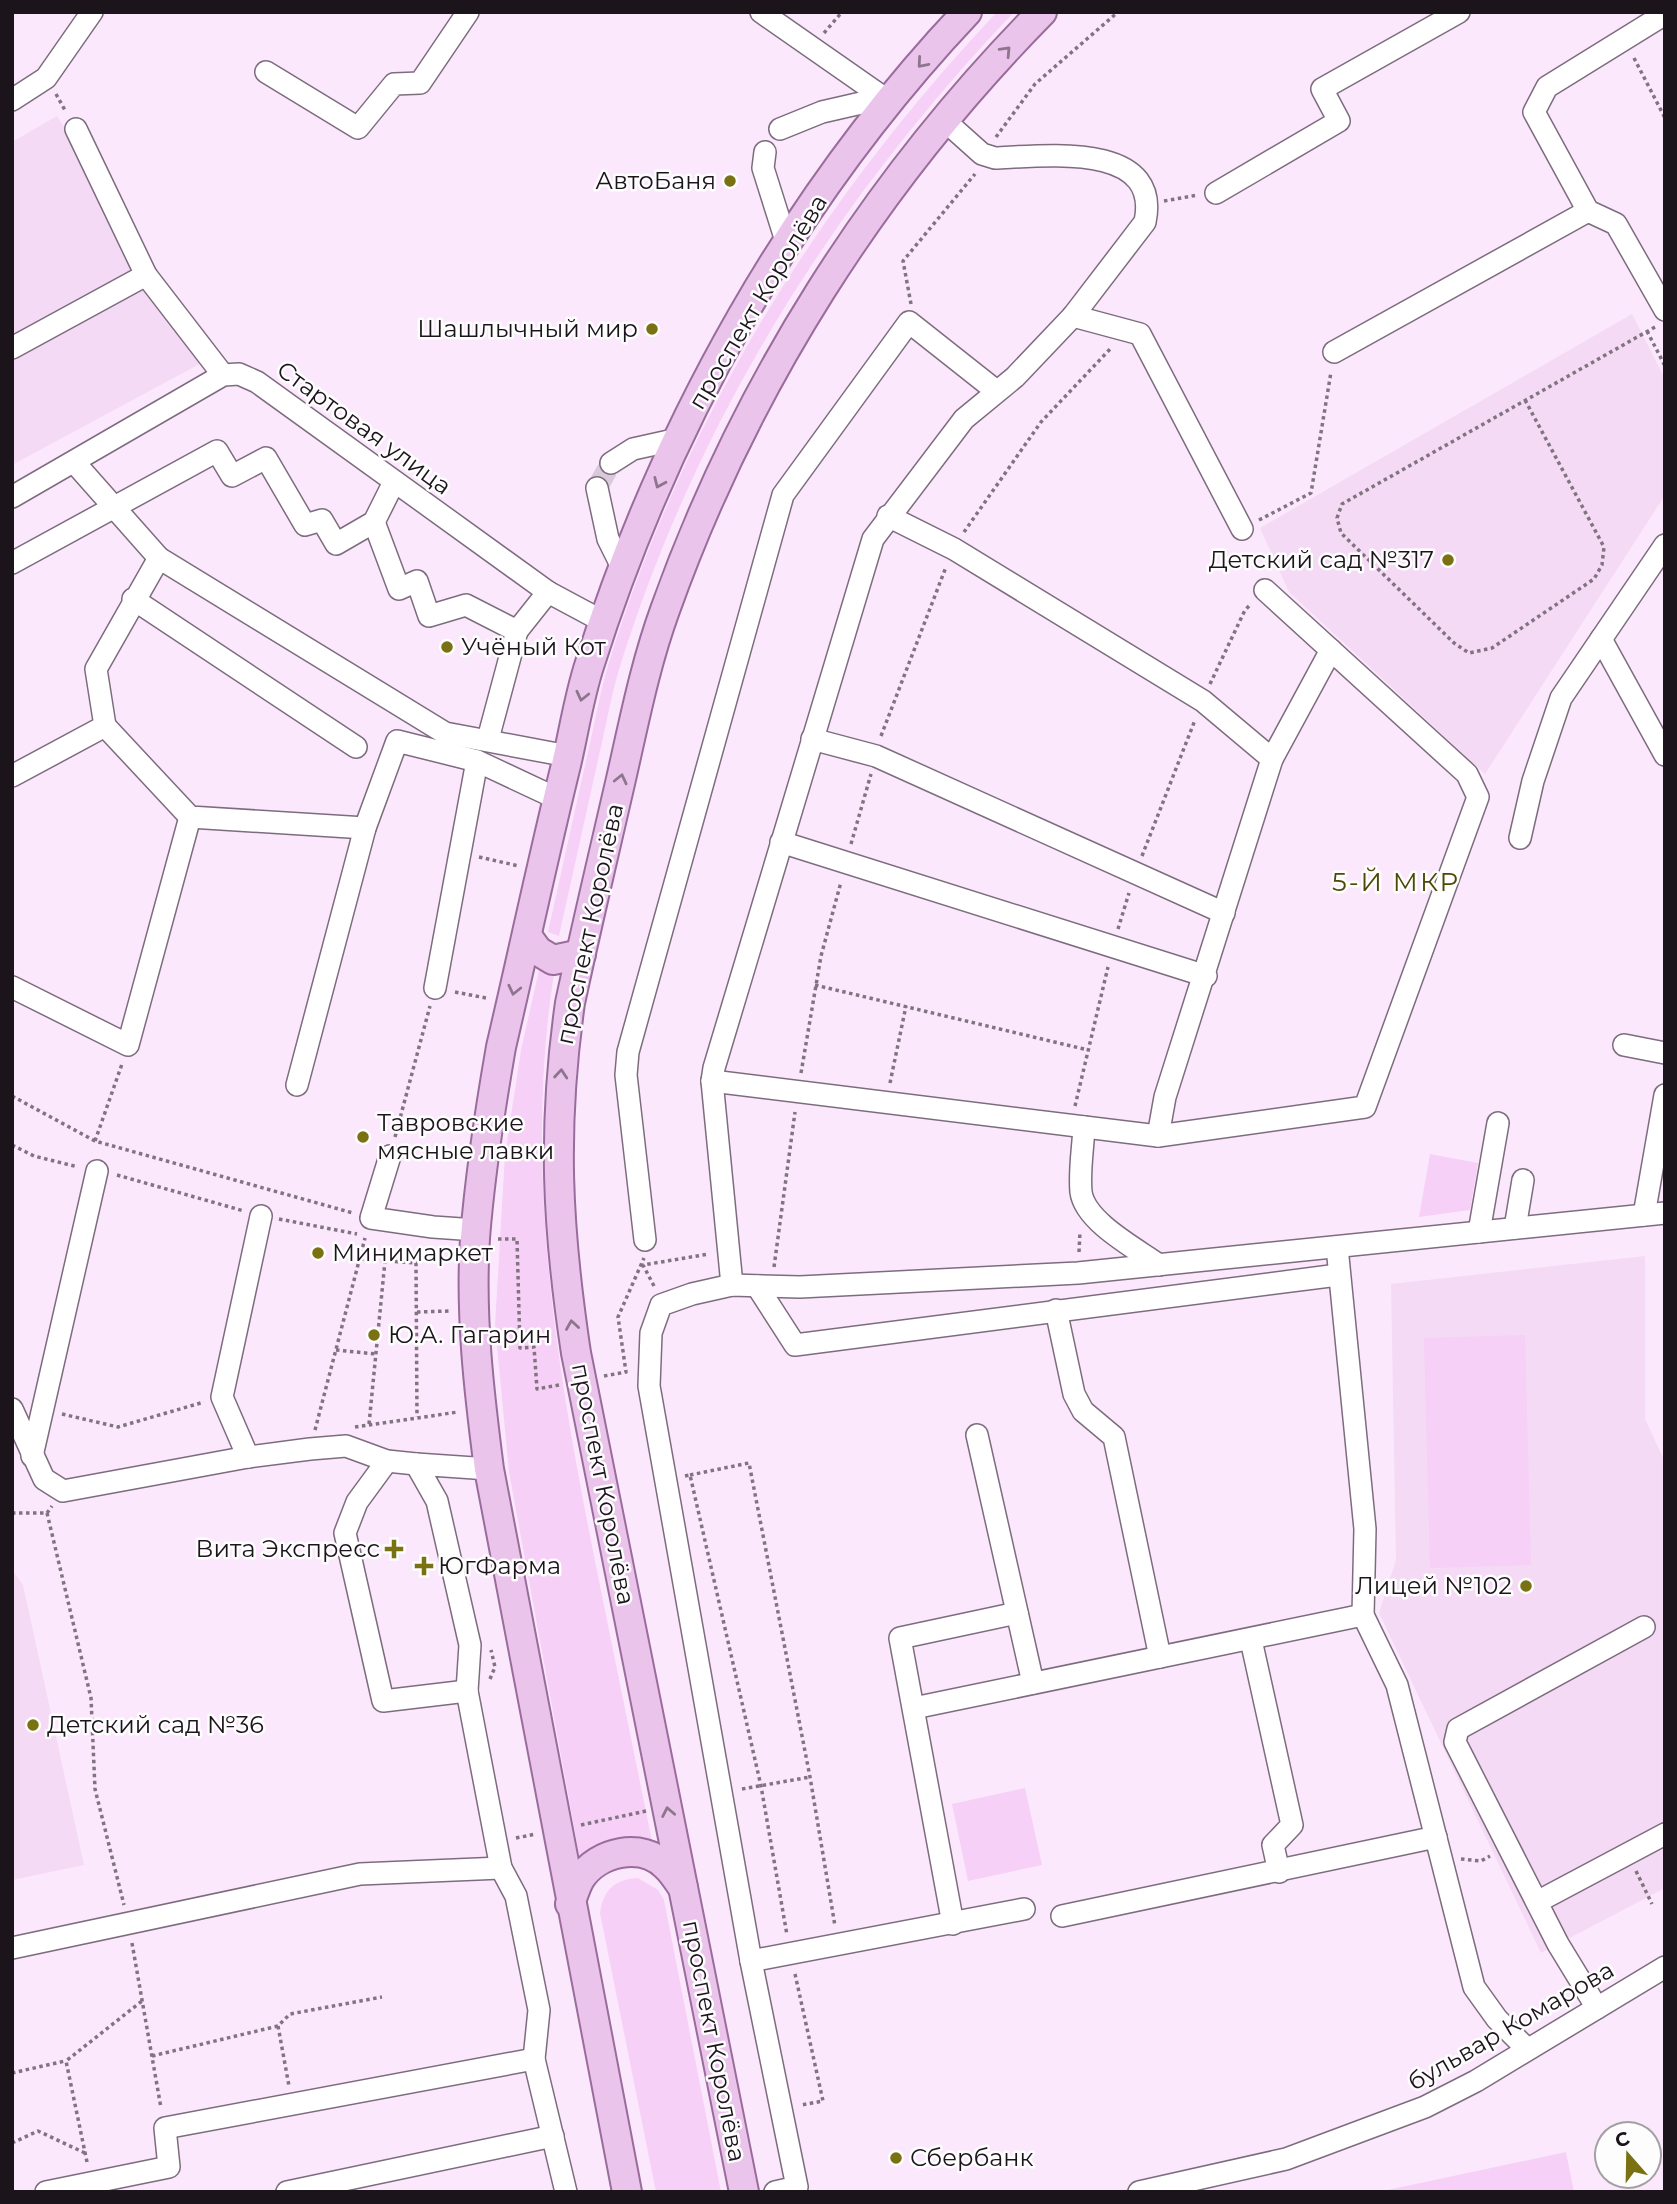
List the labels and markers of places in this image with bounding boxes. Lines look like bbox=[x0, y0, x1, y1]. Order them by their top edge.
place label: АвтоБаня bbox=[595, 166, 716, 195]
marker: АвтоБаня bbox=[722, 173, 738, 189]
place label: Шашлычный мир bbox=[417, 314, 638, 343]
marker: Шашлычный мир bbox=[644, 321, 660, 337]
place label: Детский сад №317 bbox=[1209, 545, 1434, 574]
marker: Детский сад №317 bbox=[1440, 552, 1456, 568]
place label: Учёный Кот bbox=[461, 632, 607, 661]
marker: Учёный Кот bbox=[439, 639, 455, 655]
place label: Тавровские мясные лавки bbox=[377, 1108, 554, 1165]
marker: Тавровские мясные лавки bbox=[355, 1129, 371, 1145]
place label: Минимаркет bbox=[332, 1238, 494, 1267]
marker: Минимаркет bbox=[310, 1245, 326, 1261]
place label: Ю.А. Гагарин bbox=[388, 1320, 551, 1349]
marker: Ю.А. Гагарин bbox=[366, 1327, 382, 1343]
place label: Вита Экспресс bbox=[196, 1534, 380, 1563]
marker: Вита Экспресс bbox=[386, 1541, 402, 1557]
place label: ЮгФарма bbox=[438, 1551, 561, 1580]
marker: ЮгФарма bbox=[416, 1558, 432, 1574]
place label: Лицей №102 bbox=[1355, 1571, 1512, 1600]
marker: Лицей №102 bbox=[1518, 1578, 1534, 1594]
place label: Детский сад №36 bbox=[47, 1710, 264, 1739]
marker: Детский сад №36 bbox=[25, 1717, 41, 1733]
place label: Сбербанк bbox=[910, 2143, 1033, 2172]
marker: Сбербанк bbox=[888, 2150, 904, 2166]

